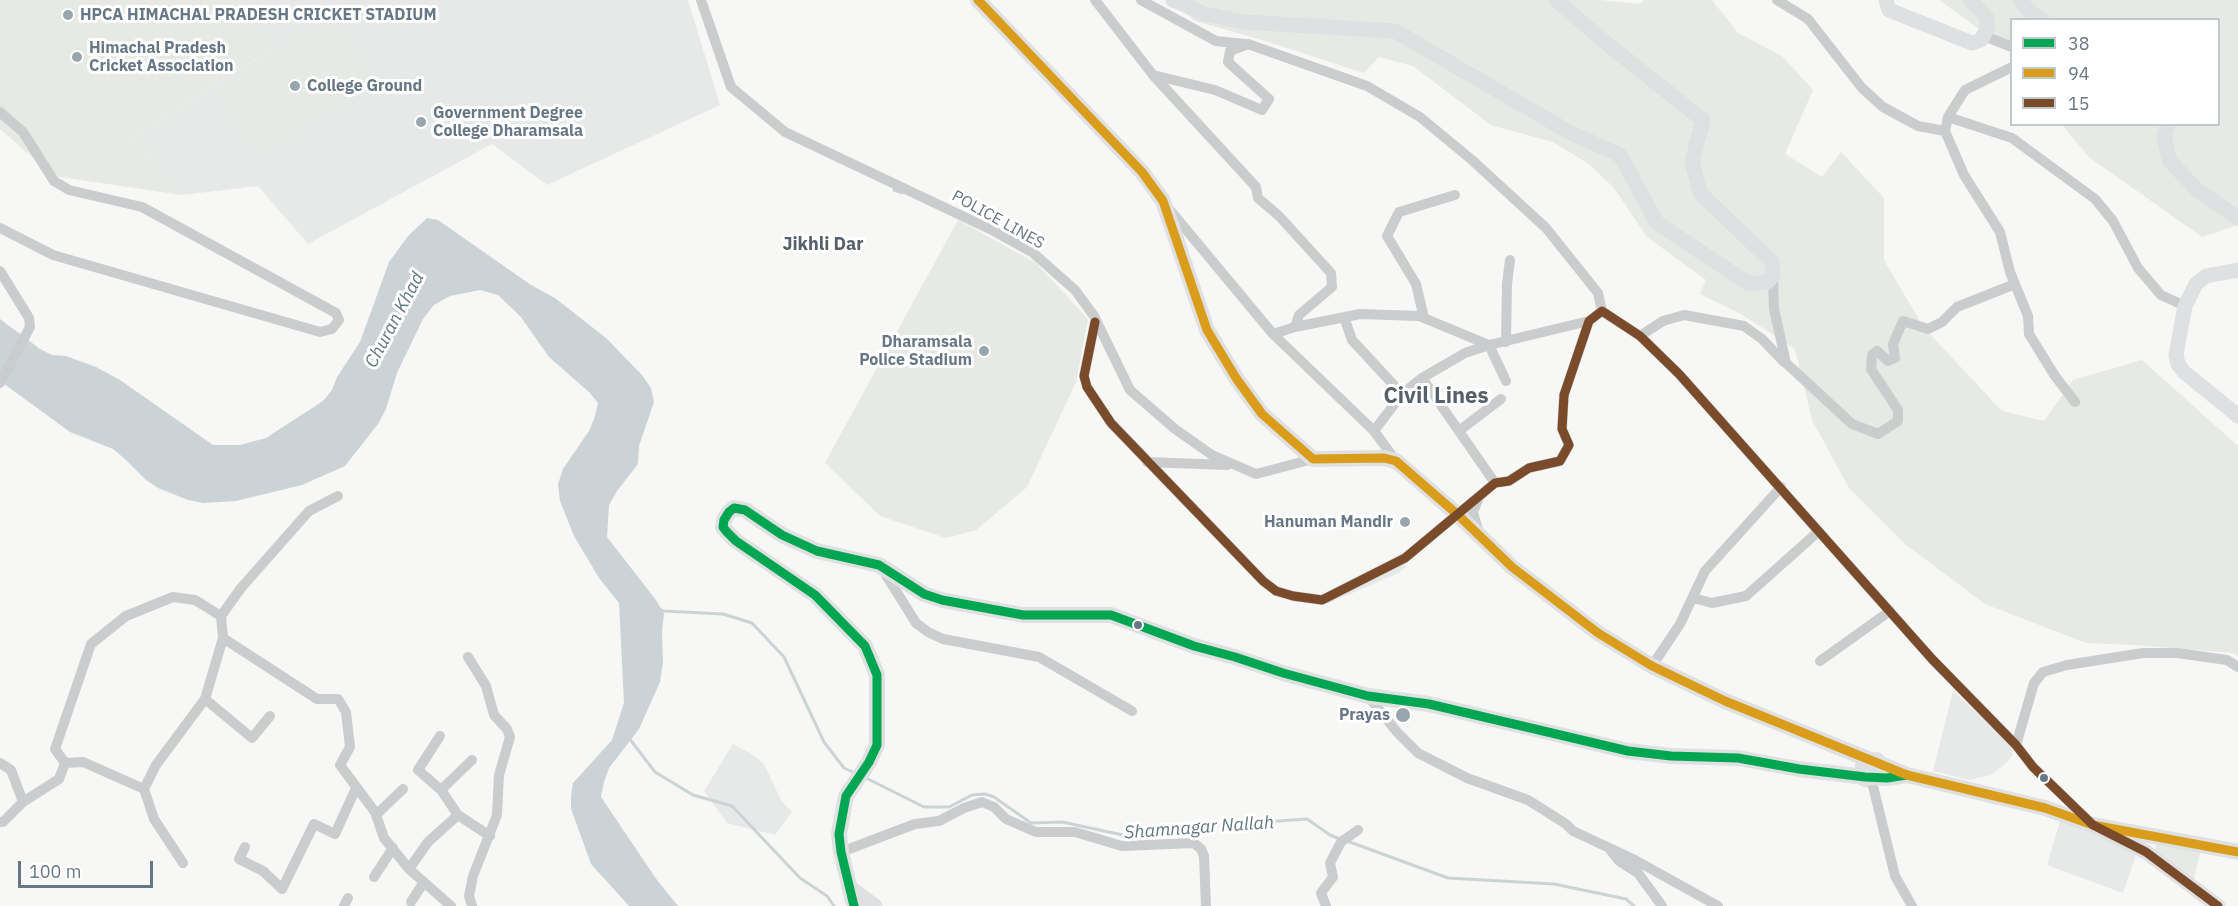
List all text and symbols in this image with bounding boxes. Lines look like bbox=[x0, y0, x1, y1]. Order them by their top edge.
place label: HPCA HIMACHAL PRADESH CRICKET STADIUM bbox=[80, 5, 436, 25]
marker: HPCA HIMACHAL PRADESH CRICKET STADIUM bbox=[61, 8, 75, 22]
legend bbox=[2010, 18, 2220, 126]
text: 38 bbox=[2068, 32, 2090, 55]
place label: Himachal Pradesh Cricket Association bbox=[89, 38, 234, 76]
marker: Himachal Pradesh Cricket Association bbox=[70, 50, 84, 64]
text: 94 bbox=[2068, 62, 2090, 85]
place label: College Ground bbox=[307, 76, 422, 96]
marker: College Ground bbox=[288, 79, 302, 93]
text: 15 bbox=[2068, 92, 2090, 115]
place label: Government Degree College Dharamsala bbox=[433, 103, 583, 141]
marker: Government Degree College Dharamsala bbox=[414, 115, 428, 129]
street label: POLICE LINES bbox=[948, 187, 1048, 253]
district label: Jikhli Dar bbox=[782, 234, 864, 256]
water label: Churan Khad bbox=[361, 269, 429, 371]
place label: Dharamsala Police Stadium bbox=[859, 332, 972, 370]
marker: Dharamsala Police Stadium bbox=[977, 344, 991, 358]
district label: Civil Lines bbox=[1383, 384, 1489, 410]
place label: Hanuman Mandir bbox=[1264, 512, 1393, 532]
marker: Hanuman Mandir bbox=[1398, 515, 1412, 529]
unlabelled marker bbox=[1132, 619, 1144, 631]
place label: Prayas bbox=[1339, 705, 1390, 725]
marker: Prayas bbox=[1394, 706, 1412, 724]
unlabelled marker bbox=[2038, 772, 2050, 784]
water label: Shamnagar Nallah bbox=[1123, 812, 1275, 844]
scale bar bbox=[21, 849, 156, 887]
text: 100 m bbox=[29, 860, 81, 883]

